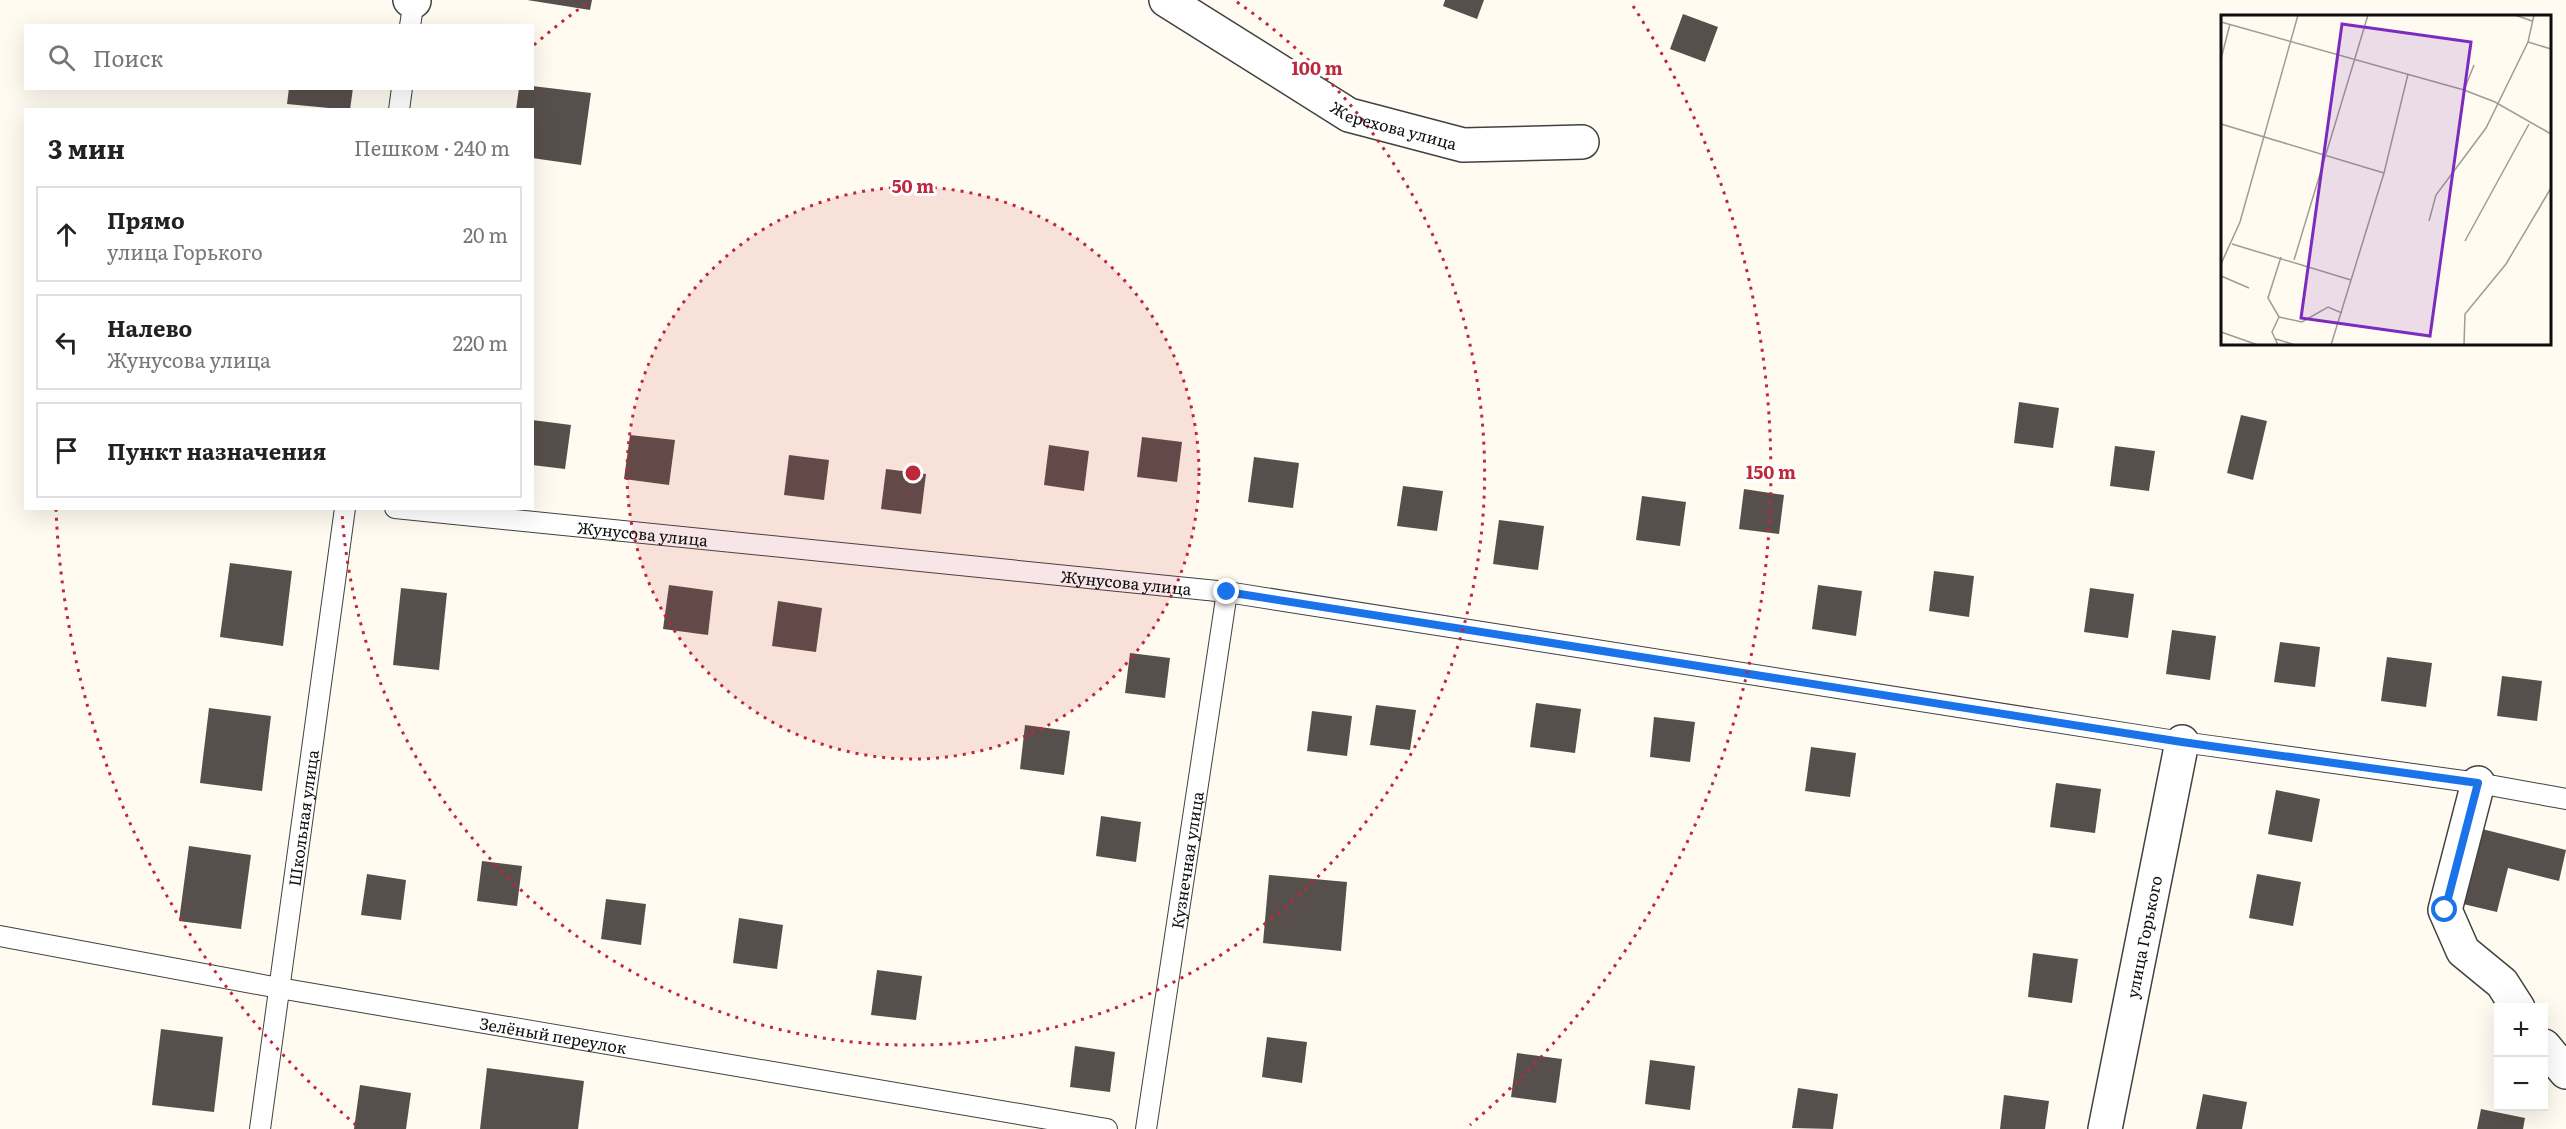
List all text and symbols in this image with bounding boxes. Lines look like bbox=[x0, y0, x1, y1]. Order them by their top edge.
inset map bbox=[2221, 15, 2551, 345]
search box bbox=[24, 24, 534, 90]
icon: search bbox=[45, 41, 78, 74]
text: Поиск bbox=[93, 41, 163, 74]
text: 100 m bbox=[1291, 54, 1343, 81]
street label: Жерехова улица bbox=[1326, 94, 1460, 155]
text: 3 мин bbox=[48, 128, 125, 167]
text: Пешком · 240 m bbox=[354, 132, 510, 162]
text: 50 m bbox=[892, 172, 934, 199]
text: Прямо bbox=[107, 203, 185, 236]
icon: ahead bbox=[50, 218, 83, 251]
text: 20 m bbox=[463, 219, 508, 249]
text: улица Горького bbox=[107, 236, 263, 266]
text: Налево bbox=[107, 311, 192, 344]
icon: left bbox=[50, 326, 83, 359]
text: 220 m bbox=[453, 327, 508, 357]
text: Жунусова улица bbox=[107, 344, 271, 374]
icon: arrive bbox=[50, 434, 83, 467]
text: Пункт назначения bbox=[107, 434, 326, 467]
text: 150 m bbox=[1746, 458, 1796, 485]
centre of rings bbox=[903, 463, 923, 483]
street label: Жунусова улица bbox=[576, 514, 710, 552]
street label: Жунусова улица bbox=[1060, 563, 1193, 600]
route end bbox=[1213, 578, 1239, 604]
street label: Школьная улица bbox=[281, 748, 324, 888]
street label: Кузнечная улица bbox=[1164, 789, 1209, 931]
street label: улица Горького bbox=[2119, 873, 2167, 1000]
route start bbox=[2431, 896, 2457, 922]
map controls bbox=[2494, 1003, 2548, 1111]
button: + bbox=[2494, 1003, 2548, 1057]
street label: Зелёный переулок bbox=[478, 1010, 629, 1059]
button: − bbox=[2494, 1057, 2548, 1111]

